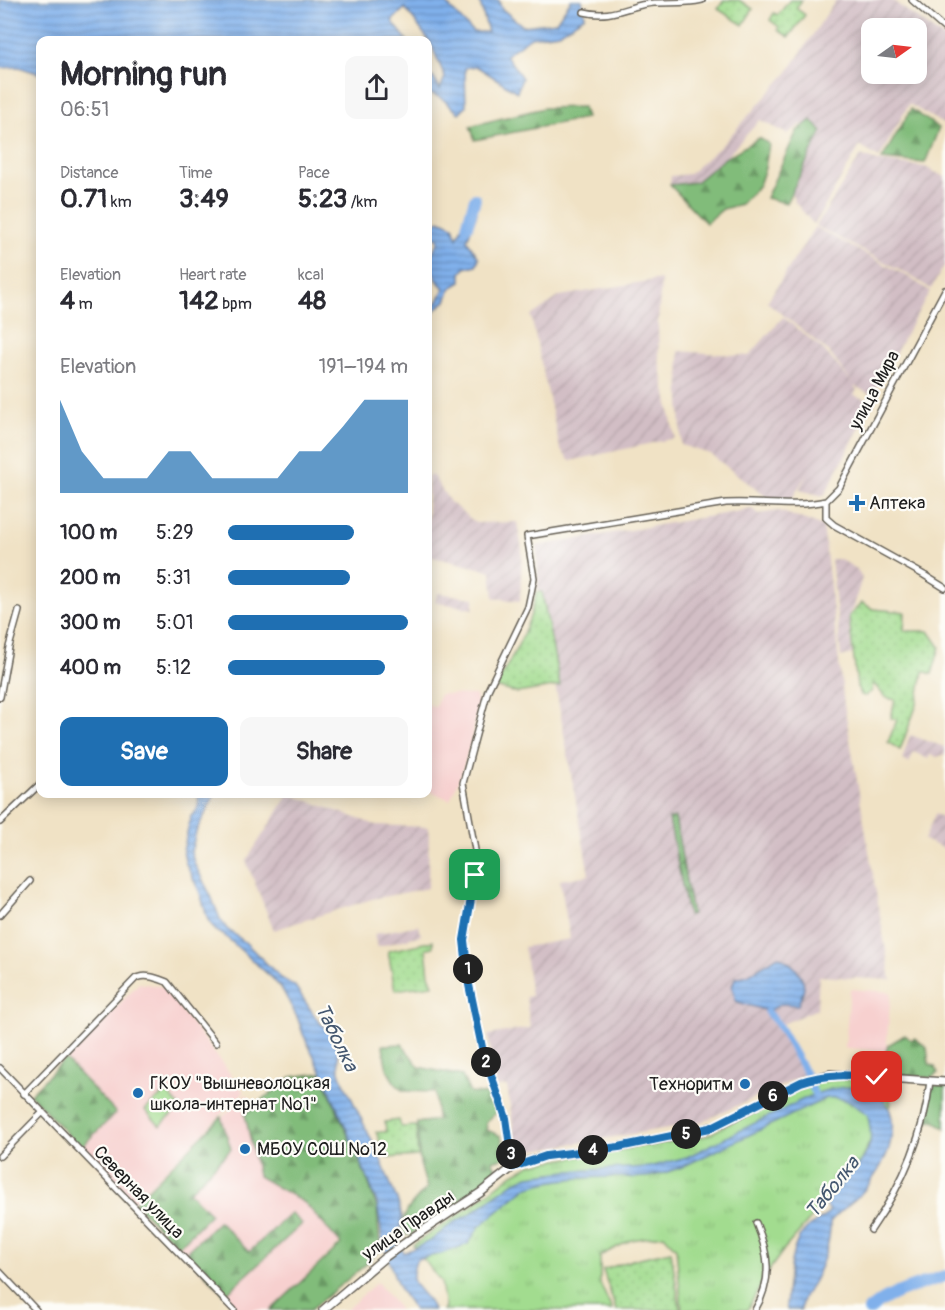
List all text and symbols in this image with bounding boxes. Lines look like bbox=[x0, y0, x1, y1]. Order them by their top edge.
north arrow bbox=[861, 18, 927, 84]
map controls bbox=[861, 18, 927, 84]
text: Morning run bbox=[60, 54, 227, 95]
button: share bbox=[345, 56, 408, 119]
text: 06:51 bbox=[60, 97, 109, 122]
text: Distance bbox=[60, 163, 119, 183]
text: Time bbox=[179, 163, 212, 183]
text: Pace bbox=[298, 163, 330, 183]
text: 0.71 bbox=[60, 183, 107, 215]
text: 3:49 bbox=[179, 183, 229, 215]
text: 5:23 bbox=[298, 183, 347, 215]
text: km bbox=[107, 192, 132, 212]
text: /km bbox=[347, 192, 377, 212]
text: Elevation bbox=[60, 265, 121, 285]
text: Heart rate bbox=[179, 265, 246, 285]
text: kcal bbox=[298, 265, 324, 285]
text: 4 bbox=[60, 285, 75, 317]
text: 142 bbox=[179, 285, 219, 317]
text: 48 bbox=[298, 285, 326, 317]
text: m bbox=[75, 294, 93, 314]
text: bpm bbox=[219, 294, 252, 314]
street label: улица Мира bbox=[843, 347, 905, 435]
text: Elevation bbox=[60, 354, 136, 379]
text: 191–194 m bbox=[318, 354, 408, 379]
place label: Аптека bbox=[869, 492, 925, 515]
marker: Аптека bbox=[850, 496, 864, 510]
text: 100 m bbox=[60, 520, 117, 545]
text: 5:29 bbox=[156, 520, 194, 545]
text: 200 m bbox=[60, 565, 121, 590]
text: 5:31 bbox=[156, 565, 191, 590]
text: 300 m bbox=[60, 610, 121, 635]
text: 5:01 bbox=[156, 610, 194, 635]
text: 400 m bbox=[60, 655, 121, 680]
text: 5:12 bbox=[156, 655, 191, 680]
button: Save bbox=[60, 717, 228, 786]
button: Share bbox=[240, 717, 408, 786]
pin bbox=[449, 849, 500, 900]
icon: arrive bbox=[458, 858, 491, 891]
pin: 1 bbox=[453, 954, 483, 984]
text: 1 bbox=[465, 959, 471, 979]
water label: Таболка bbox=[309, 999, 364, 1077]
pin: 2 bbox=[471, 1047, 501, 1077]
pin bbox=[851, 1051, 902, 1102]
text: 2 bbox=[482, 1052, 490, 1072]
icon: check bbox=[860, 1060, 893, 1093]
place label: ГКОУ "Вышневолоцкая школа-интернат №1" bbox=[150, 1072, 330, 1116]
place label: Техноритм bbox=[649, 1073, 733, 1096]
marker: Техноритм bbox=[738, 1077, 752, 1091]
pin: 6 bbox=[758, 1081, 788, 1111]
marker: ГКОУ "Вышневолоцкая школа-интернат №1" bbox=[131, 1086, 145, 1100]
text: 6 bbox=[768, 1086, 778, 1106]
pin: 5 bbox=[671, 1119, 701, 1149]
text: 5 bbox=[682, 1124, 690, 1144]
pin: 4 bbox=[578, 1135, 608, 1165]
place label: МБОУ СОШ №12 bbox=[257, 1138, 387, 1161]
pin: 3 bbox=[496, 1139, 526, 1169]
text: 4 bbox=[588, 1140, 598, 1160]
street label: Северная улица bbox=[88, 1141, 189, 1244]
marker: МБОУ СОШ №12 bbox=[238, 1142, 252, 1156]
text: 3 bbox=[507, 1144, 515, 1164]
water label: Таболка bbox=[800, 1150, 866, 1223]
street label: улица Правды bbox=[357, 1185, 459, 1266]

